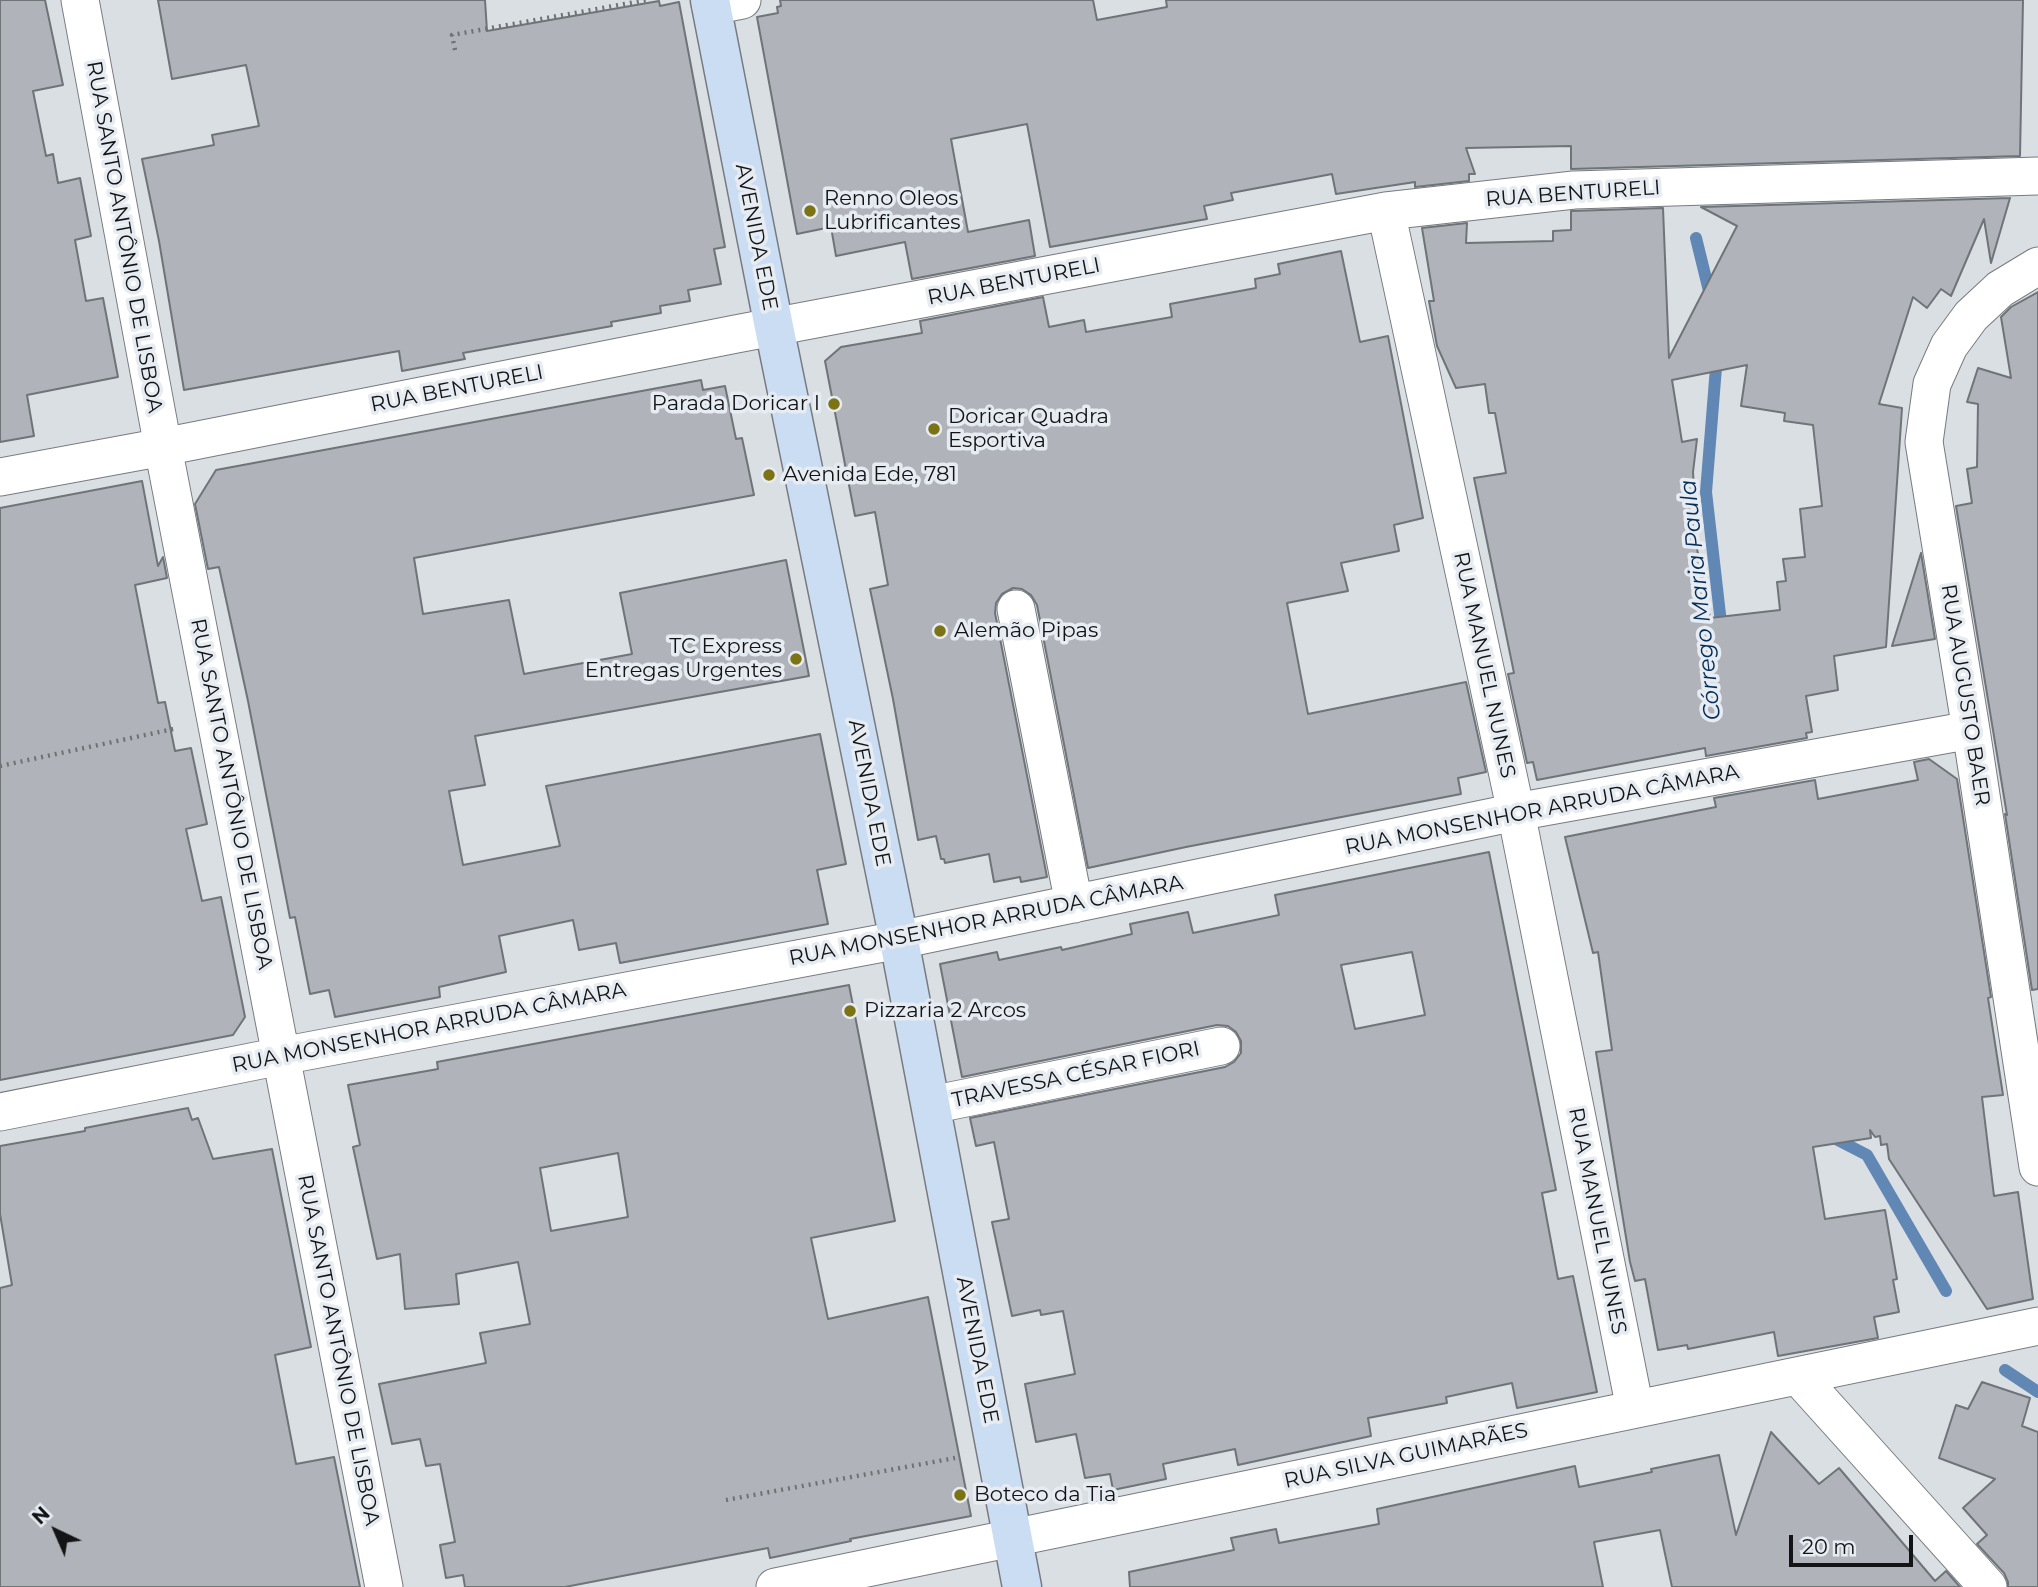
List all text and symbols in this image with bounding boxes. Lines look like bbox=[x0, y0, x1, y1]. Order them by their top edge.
street label: RUA SANTO ANTÔNIO DE LISBOA bbox=[81, 59, 167, 415]
street label: AVENIDA EDE bbox=[729, 161, 783, 313]
street label: RUA BENTURELI bbox=[1485, 175, 1661, 213]
place label: Renno Oleos Lubrificantes bbox=[824, 186, 961, 236]
marker: Renno Oleos Lubrificantes bbox=[802, 203, 818, 219]
street label: RUA BENTURELI bbox=[926, 253, 1102, 311]
street label: RUA BENTURELI bbox=[369, 360, 545, 418]
place label: Parada Doricar I bbox=[652, 391, 820, 417]
marker: Parada Doricar I bbox=[826, 396, 842, 412]
place label: Doricar Quadra Esportiva bbox=[948, 404, 1109, 454]
marker: Doricar Quadra Esportiva bbox=[926, 421, 942, 437]
place label: Avenida Ede, 781 bbox=[783, 462, 957, 488]
marker: Avenida Ede, 781 bbox=[761, 467, 777, 483]
water label: Córrego Maria Paula bbox=[1675, 478, 1727, 722]
street label: RUA MANUEL NUNES bbox=[1448, 550, 1520, 780]
street label: RUA AUGUSTO BAER bbox=[1935, 582, 1995, 808]
street label: RUA SANTO ANTÔNIO DE LISBOA bbox=[185, 616, 277, 972]
place label: Alemão Pipas bbox=[954, 618, 1098, 644]
marker: Alemão Pipas bbox=[932, 623, 948, 639]
place label: TC Express Entregas Urgentes bbox=[585, 634, 782, 684]
marker: TC Express Entregas Urgentes bbox=[788, 651, 804, 667]
street label: AVENIDA EDE bbox=[842, 717, 896, 869]
street label: RUA MONSENHOR ARRUDA CÂMARA bbox=[1343, 759, 1741, 861]
street label: RUA MONSENHOR ARRUDA CÂMARA bbox=[787, 870, 1185, 972]
street label: RUA MONSENHOR ARRUDA CÂMARA bbox=[230, 977, 628, 1079]
place label: Pizzaria 2 Arcos bbox=[864, 998, 1026, 1024]
marker: Pizzaria 2 Arcos bbox=[842, 1003, 858, 1019]
street label: TRAVESSA CÉSAR FIORI bbox=[950, 1036, 1202, 1114]
street label: RUA MANUEL NUNES bbox=[1563, 1105, 1631, 1337]
street label: RUA SANTO ANTÔNIO DE LISBOA bbox=[292, 1172, 384, 1528]
street label: AVENIDA EDE bbox=[950, 1274, 1004, 1426]
street label: RUA SILVA GUIMARÃES bbox=[1282, 1418, 1530, 1494]
place label: Boteco da Tia bbox=[974, 1482, 1116, 1508]
marker: Boteco da Tia bbox=[952, 1487, 968, 1503]
north arrow bbox=[21, 1496, 91, 1566]
text: N bbox=[28, 1502, 55, 1529]
scale bar bbox=[1793, 1520, 1917, 1564]
text: 20 m bbox=[1802, 1534, 1856, 1559]

